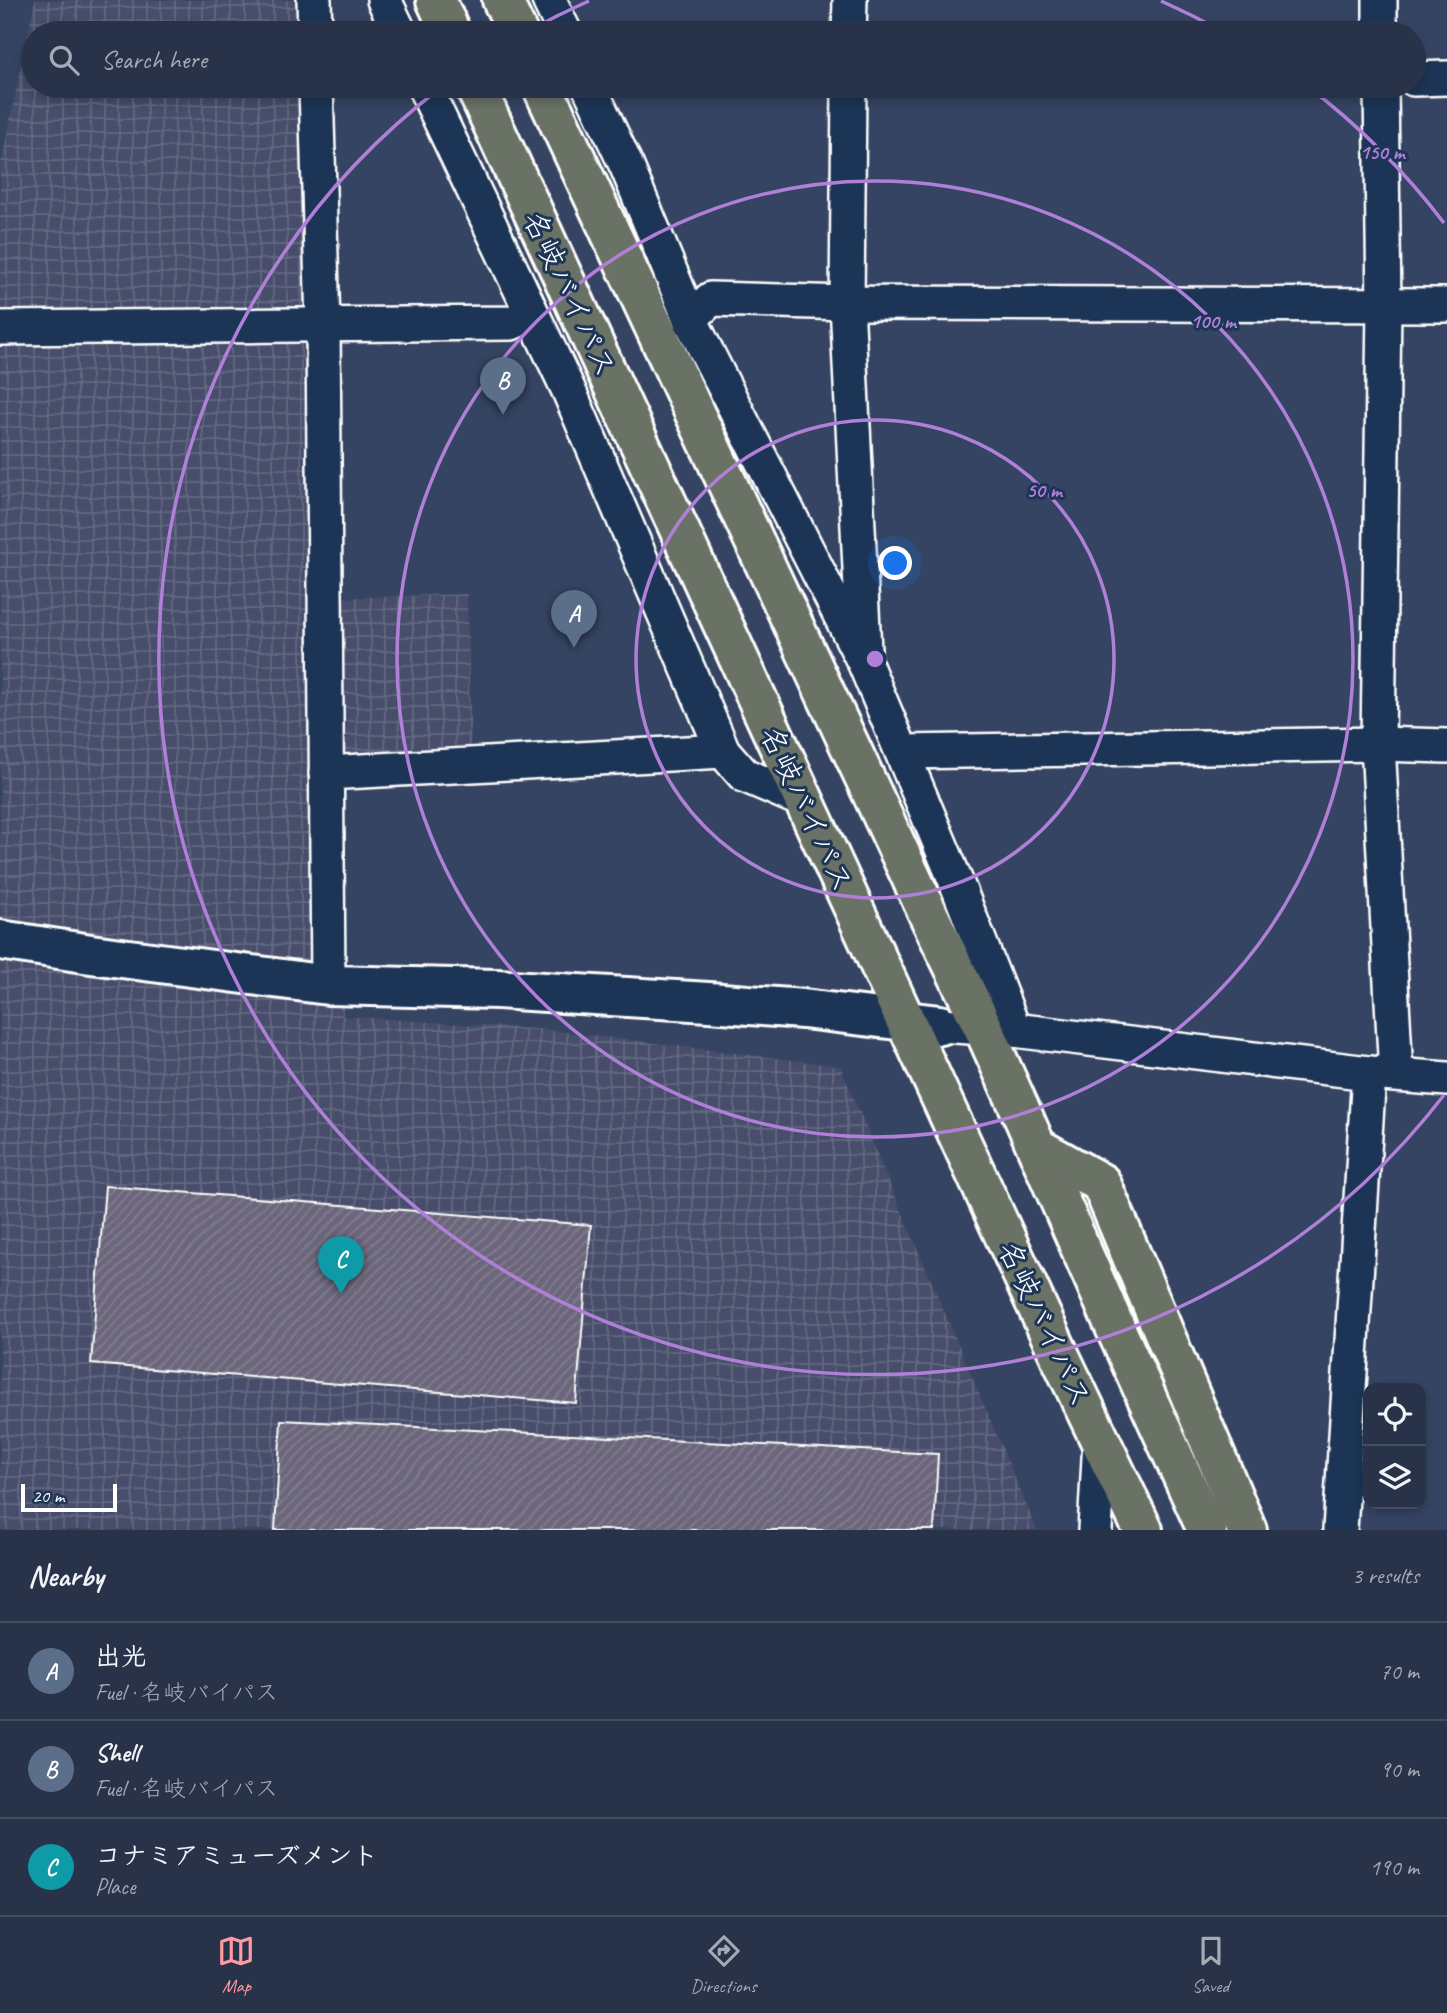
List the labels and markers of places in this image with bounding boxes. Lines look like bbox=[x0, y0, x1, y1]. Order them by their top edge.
pin: B bbox=[480, 357, 526, 415]
pin: A bbox=[551, 590, 597, 648]
centre of rings bbox=[863, 647, 887, 671]
pin: C bbox=[318, 1236, 364, 1294]

